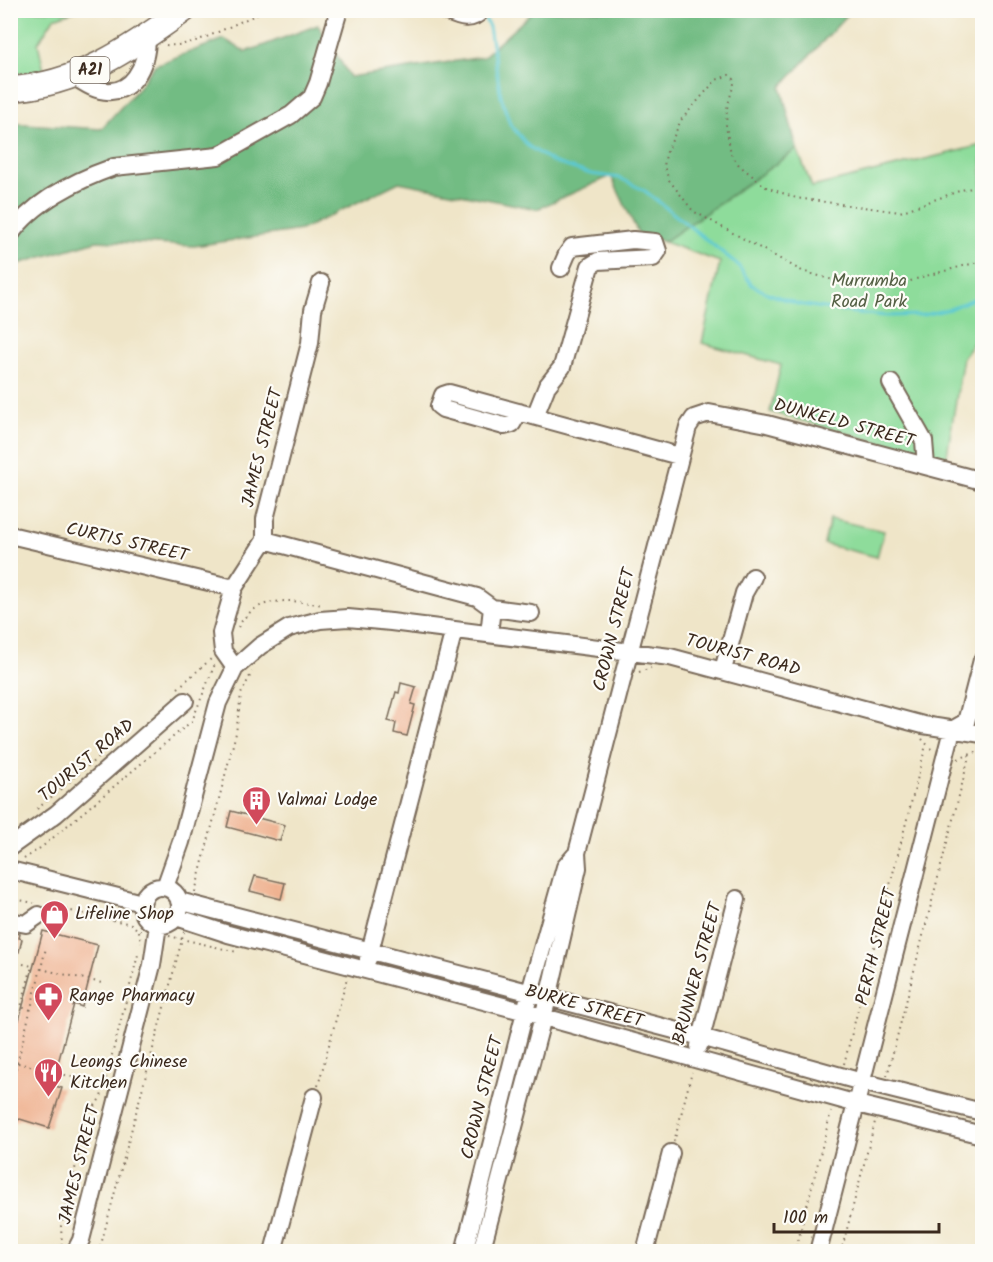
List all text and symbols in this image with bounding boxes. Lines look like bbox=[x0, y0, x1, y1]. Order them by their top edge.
road number: A21 bbox=[70, 57, 110, 83]
park label: Murrumba Road Park bbox=[831, 267, 908, 317]
street label: JAMES STREET bbox=[234, 384, 292, 510]
street label: DUNKELD STREET bbox=[770, 391, 919, 457]
street label: CURTIS STREET bbox=[63, 515, 192, 571]
street label: CROWN STREET bbox=[586, 564, 645, 695]
street label: TOURIST ROAD bbox=[682, 627, 804, 685]
street label: TOURIST ROAD bbox=[32, 712, 142, 810]
building icon: Valmai Lodge bbox=[240, 784, 272, 826]
place label: Valmai Lodge bbox=[277, 786, 377, 815]
street label: PERTH STREET bbox=[848, 884, 906, 1009]
shop icon: Lifeline Shop bbox=[38, 898, 70, 940]
street label: BRUNNER STREET bbox=[665, 899, 731, 1048]
place label: Lifeline Shop bbox=[75, 900, 174, 929]
street label: BURKE STREET bbox=[522, 977, 648, 1037]
pharmacy icon: Range Pharmacy bbox=[32, 980, 64, 1022]
place label: Range Pharmacy bbox=[69, 982, 195, 1011]
street label: CROWN STREET bbox=[454, 1032, 513, 1163]
place label: Leongs Chinese Kitchen bbox=[70, 1048, 187, 1098]
restaurant icon: Leongs Chinese Kitchen bbox=[33, 1056, 65, 1098]
street label: JAMES STREET bbox=[51, 1101, 109, 1227]
scale bar bbox=[774, 1196, 939, 1234]
text: 100 m bbox=[783, 1204, 828, 1233]

